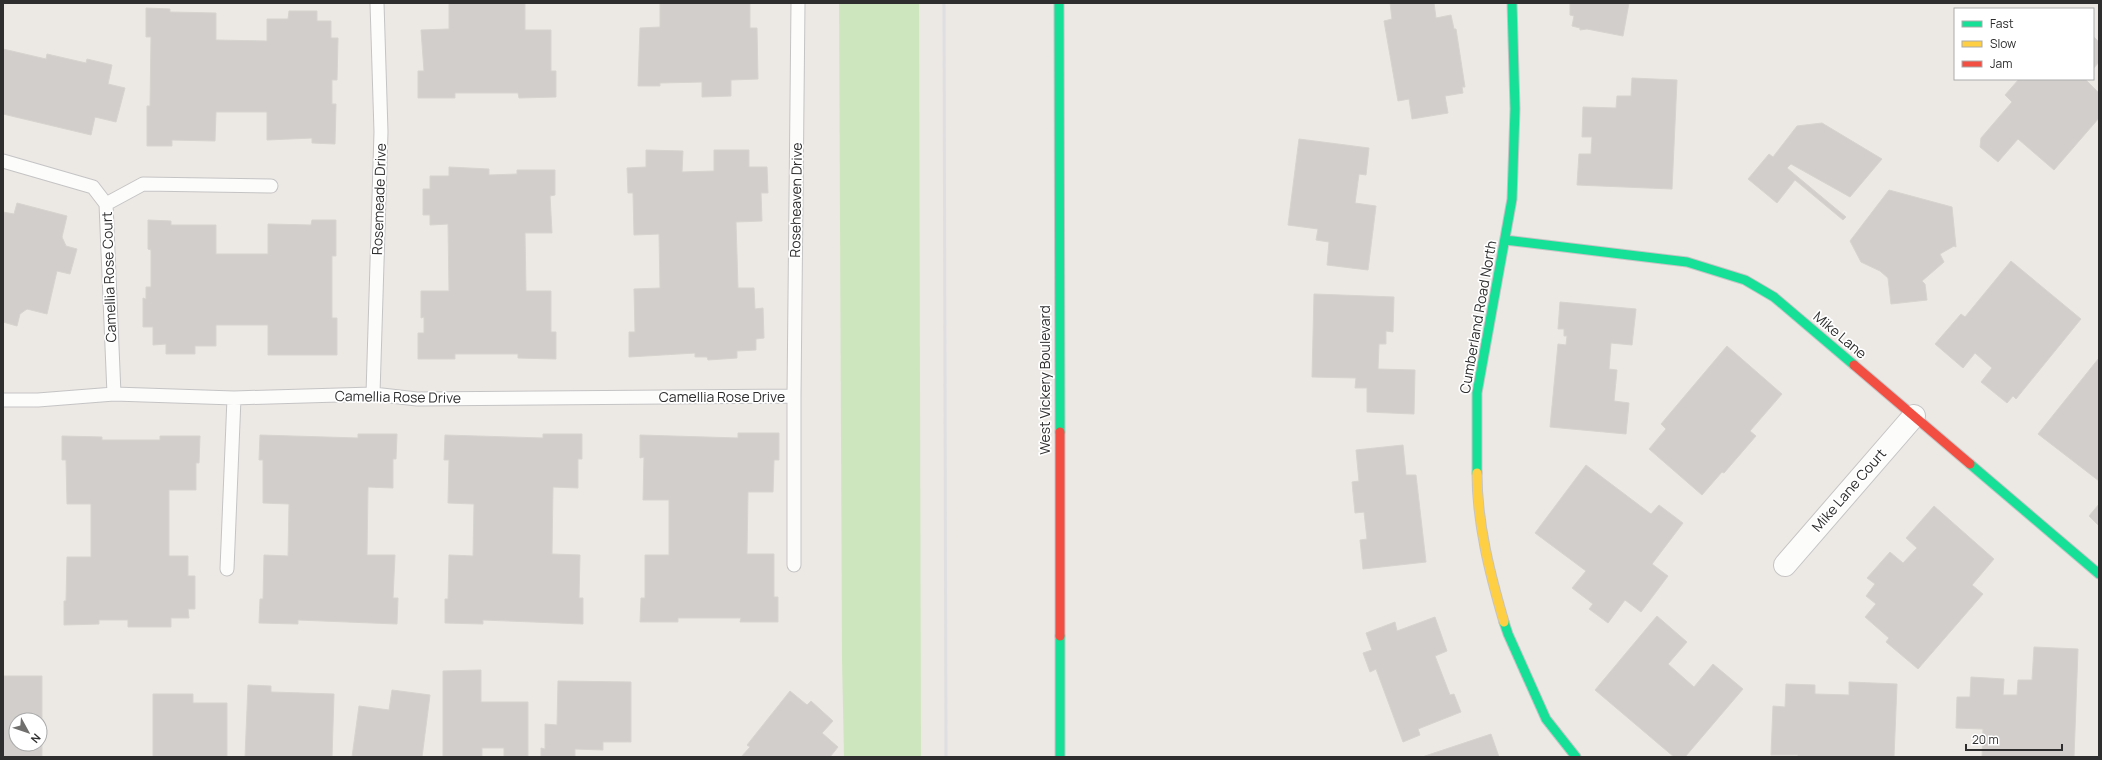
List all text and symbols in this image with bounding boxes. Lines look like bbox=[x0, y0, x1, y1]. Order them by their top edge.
legend bbox=[1954, 8, 2094, 80]
text: Fast bbox=[1990, 15, 2014, 32]
text: Slow bbox=[1990, 35, 2016, 52]
text: Jam bbox=[1990, 55, 2012, 72]
street label: Roseheaven Drive bbox=[785, 142, 806, 258]
street label: Rosemeade Drive bbox=[367, 143, 390, 255]
street label: Camellia Rose Court bbox=[97, 211, 120, 343]
street label: Cumberland Road North bbox=[1455, 239, 1500, 395]
street label: West Vickery Boulevard bbox=[1035, 305, 1054, 455]
street label: Mike Lane bbox=[1810, 307, 1871, 363]
street label: Camellia Rose Drive bbox=[335, 386, 461, 407]
street label: Camellia Rose Drive bbox=[659, 387, 785, 406]
street label: Mike Lane Court bbox=[1807, 444, 1890, 535]
north arrow bbox=[8, 712, 48, 752]
scale bar bbox=[1966, 726, 2062, 752]
text: N bbox=[28, 731, 44, 747]
text: 20 m bbox=[1972, 731, 1999, 748]

